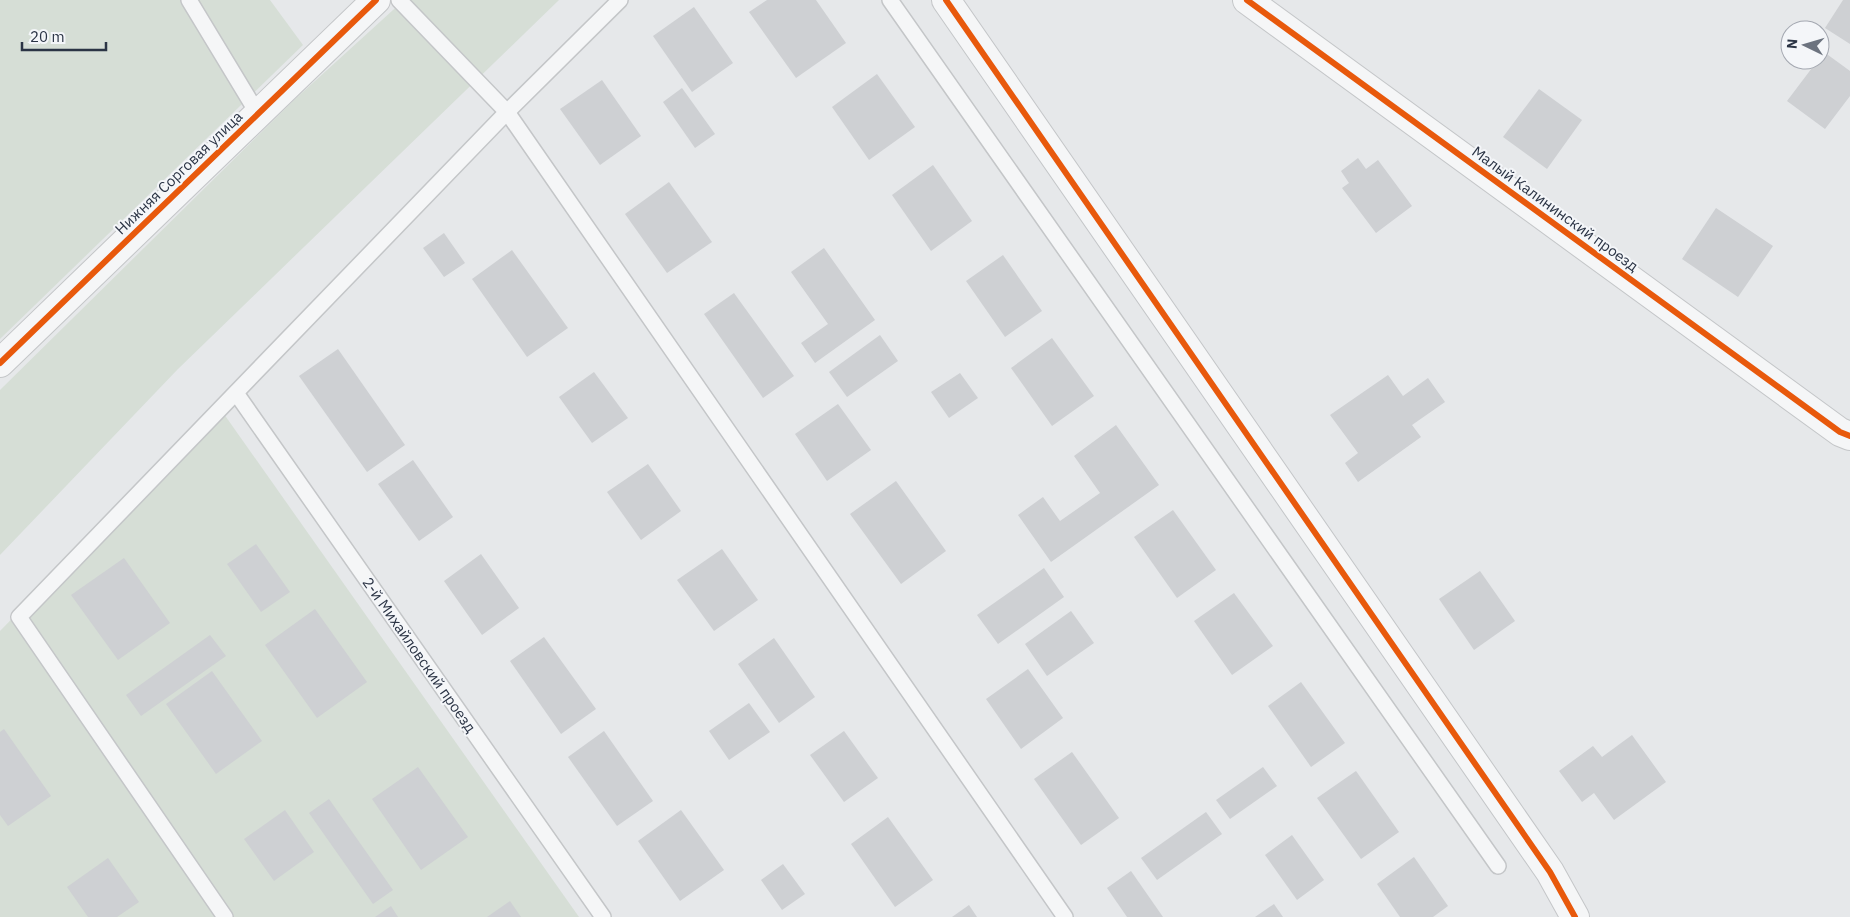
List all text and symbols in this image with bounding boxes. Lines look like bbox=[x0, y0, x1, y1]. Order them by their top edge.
scale bar bbox=[22, 20, 106, 52]
north arrow bbox=[1780, 20, 1830, 70]
text: 20 m bbox=[30, 27, 65, 46]
text: N bbox=[1783, 38, 1801, 50]
street label: Нижняя Сорговая улица bbox=[111, 107, 246, 238]
street label: Малый Калининский проезд bbox=[1468, 142, 1642, 275]
street label: 2-й Михайловский проезд bbox=[358, 573, 480, 736]

